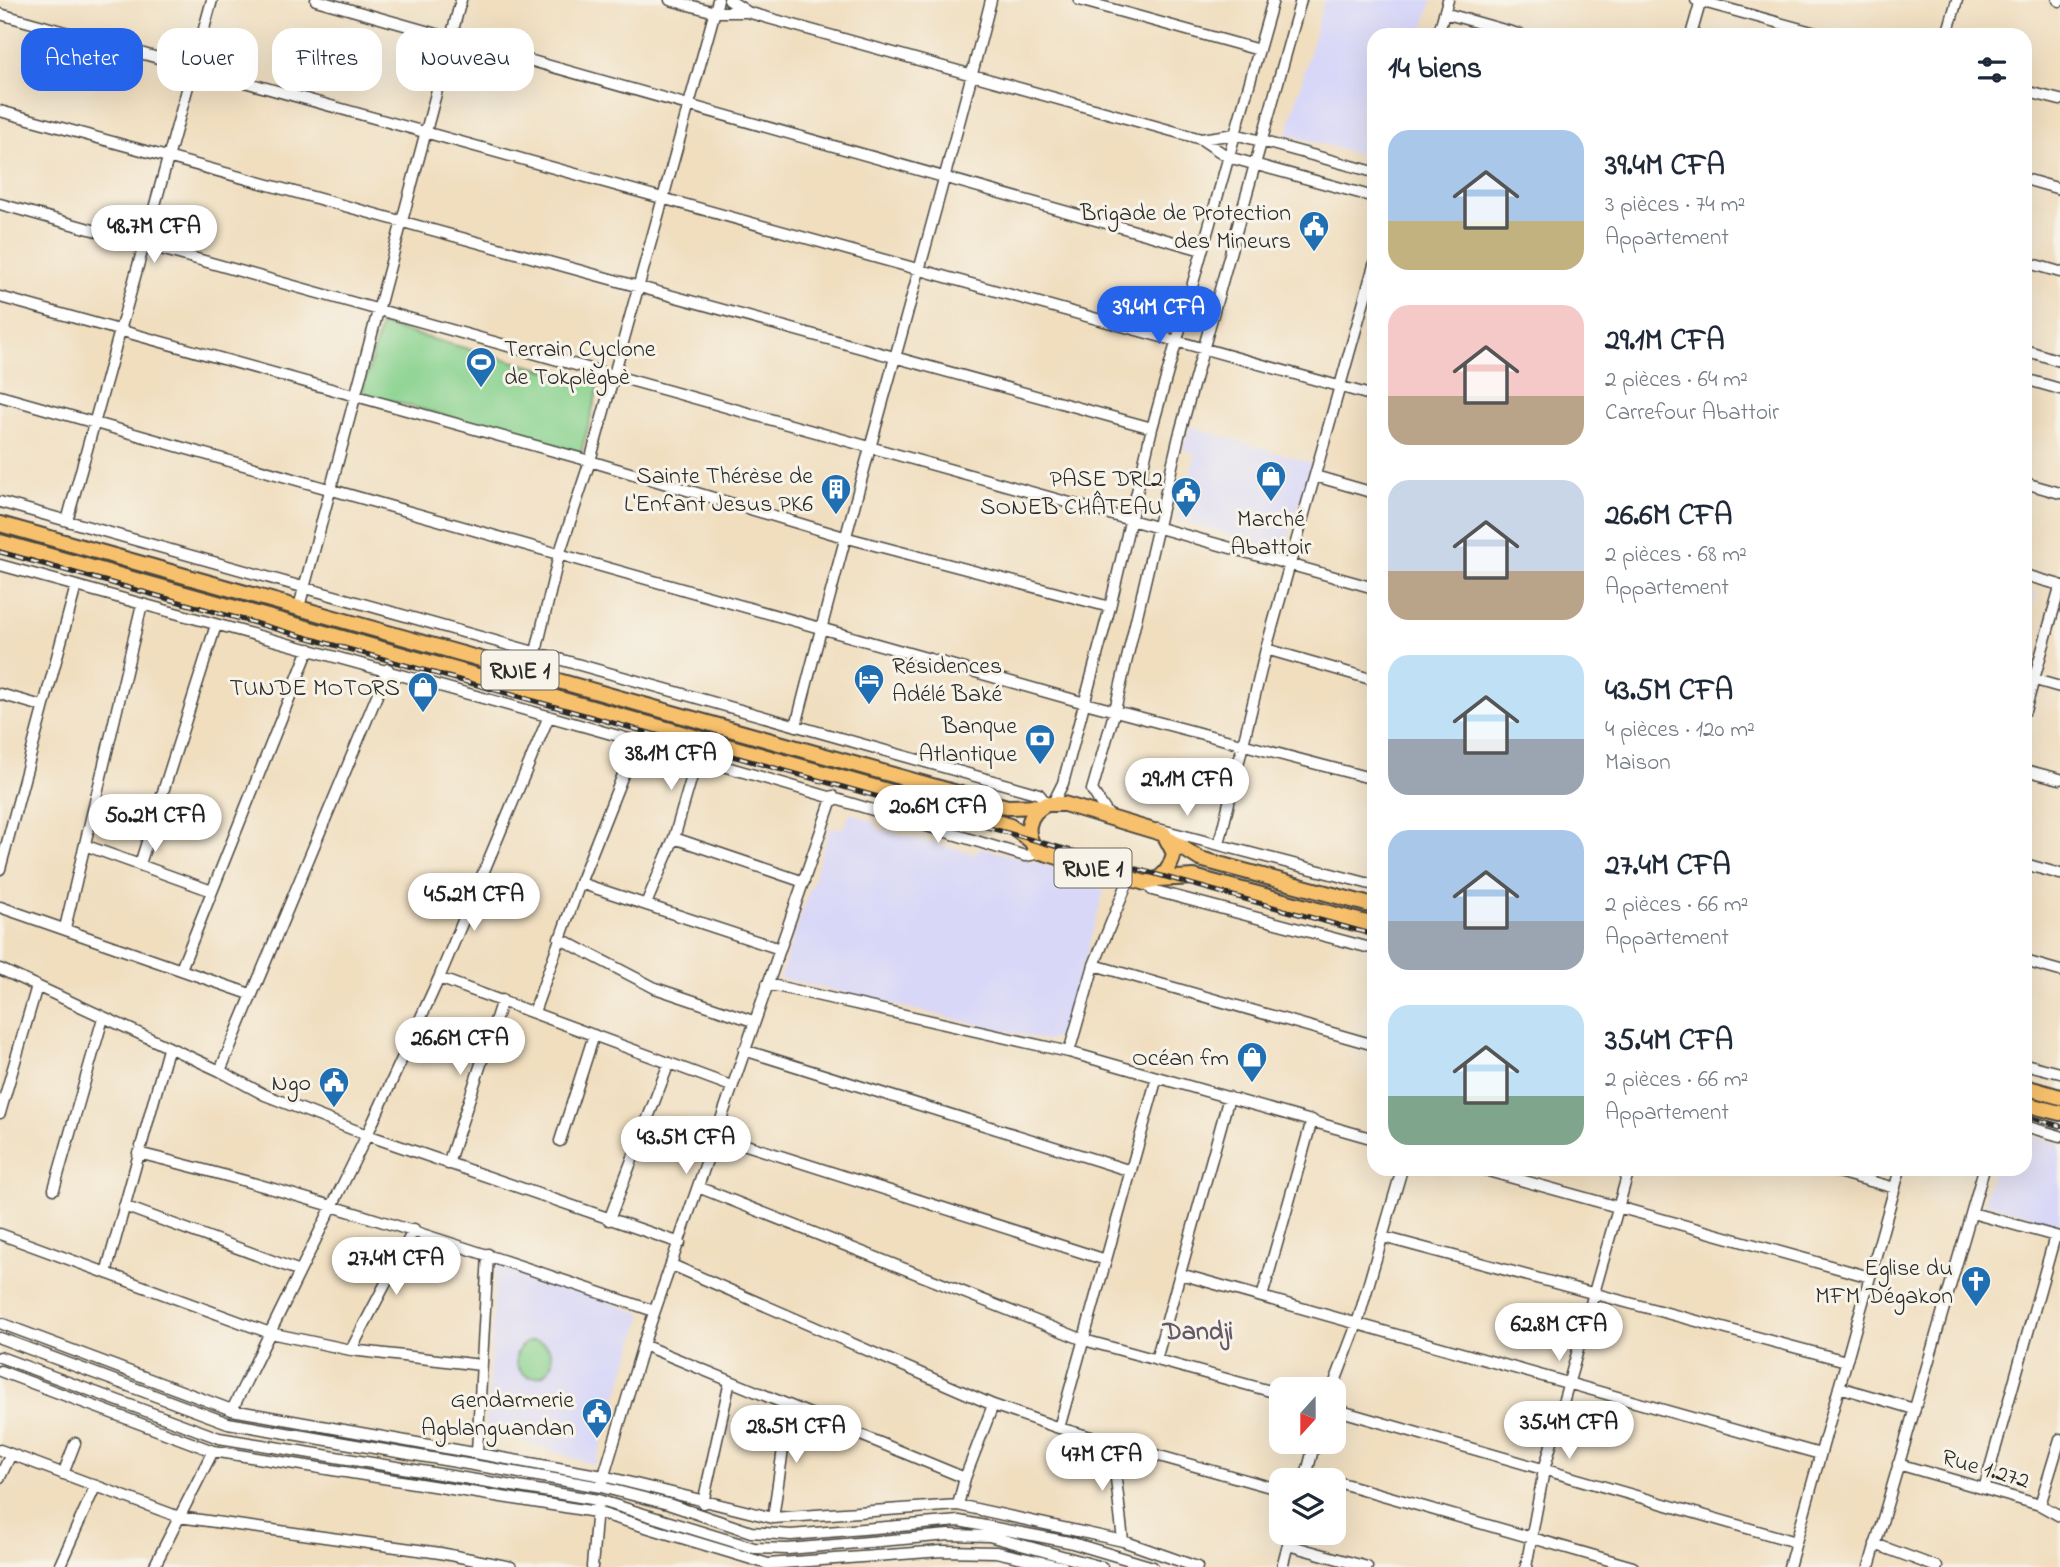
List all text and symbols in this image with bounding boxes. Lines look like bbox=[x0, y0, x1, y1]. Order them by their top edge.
chip: Acheter bbox=[21, 28, 143, 91]
chip: Louer bbox=[157, 28, 258, 91]
chip: Filtres bbox=[272, 28, 382, 91]
chip: Nouveau bbox=[396, 28, 534, 91]
text: 14 biens bbox=[1388, 48, 1482, 92]
icon: filters bbox=[1973, 51, 2011, 89]
text: 39.4M CFA bbox=[1605, 145, 1725, 189]
icon: home bbox=[1444, 158, 1528, 242]
text: 3 pièces · 74 m² bbox=[1605, 189, 1745, 222]
place label: Brigade de Protection des Mineurs bbox=[1079, 197, 1291, 260]
pin: 48.7M CFA bbox=[74, 205, 234, 265]
public building icon: Brigade de Protection des Mineurs bbox=[1297, 209, 1331, 253]
text: 48.7M CFA bbox=[107, 211, 201, 244]
text: Appartement bbox=[1605, 222, 1729, 255]
pin: 39.4M CFA bbox=[1079, 286, 1239, 346]
text: 39.4M CFA bbox=[1113, 292, 1205, 325]
text: 29.1M CFA bbox=[1605, 320, 1725, 364]
place label: Terrain Cyclone de Tokplègbè bbox=[504, 333, 656, 396]
icon: home bbox=[1444, 333, 1528, 417]
sports icon: Terrain Cyclone de Tokplègbè bbox=[464, 345, 498, 389]
text: 2 pièces · 64 m² bbox=[1605, 364, 1748, 397]
text: Carrefour Abattoir bbox=[1605, 397, 1779, 430]
shop icon: Marché Abattoir bbox=[1254, 459, 1288, 503]
place label: Sainte Thérèse de L'Enfant Jesus PK6 bbox=[624, 460, 813, 523]
place label: PASE DRL2 SONEB CHÂTEAU bbox=[980, 463, 1163, 526]
building icon: Sainte Thérèse de L'Enfant Jesus PK6 bbox=[819, 472, 853, 516]
public building icon: PASE DRL2 SONEB CHÂTEAU bbox=[1169, 475, 1203, 519]
text: 26.6M CFA bbox=[1605, 495, 1733, 539]
place label: Marché Abattoir bbox=[1231, 503, 1312, 566]
icon: home bbox=[1444, 508, 1528, 592]
text: 2 pièces · 68 m² bbox=[1605, 539, 1747, 572]
text: Appartement bbox=[1605, 572, 1729, 605]
road number: RNIE 1 bbox=[482, 650, 558, 690]
place label: Résidences Adélé Baké bbox=[892, 650, 1002, 713]
hotel icon: Résidences Adélé Baké bbox=[852, 662, 886, 706]
shop icon: TUNDE MOTORS bbox=[406, 670, 440, 714]
text: 43.5M CFA bbox=[1605, 670, 1733, 714]
place label: TUNDE MOTORS bbox=[230, 672, 400, 707]
icon: home bbox=[1444, 683, 1528, 767]
place label: Banque Atlantique bbox=[919, 710, 1017, 773]
text: 4 pièces · 120 m² bbox=[1605, 714, 1755, 747]
bank icon: Banque Atlantique bbox=[1023, 722, 1057, 766]
pin: 38.1M CFA bbox=[591, 732, 751, 792]
text: 38.1M CFA bbox=[625, 738, 717, 771]
text: Maison bbox=[1605, 747, 1671, 780]
pin: 29.1M CFA bbox=[1107, 758, 1267, 818]
text: 29.1M CFA bbox=[1141, 764, 1233, 797]
pin: 20.6M CFA bbox=[858, 786, 1018, 845]
text: 20.6M CFA bbox=[889, 791, 987, 824]
pin: 50.2M CFA bbox=[75, 794, 235, 854]
text: 50.2M CFA bbox=[105, 800, 205, 833]
text: 27.4M CFA bbox=[1605, 845, 1731, 889]
road number: RNIE 1 bbox=[1054, 848, 1132, 888]
icon: home bbox=[1444, 858, 1528, 942]
pin: 45.2M CFA bbox=[394, 874, 554, 933]
text: 45.2M CFA bbox=[424, 879, 524, 912]
text: 2 pièces · 66 m² bbox=[1605, 889, 1748, 922]
text: Appartement bbox=[1605, 922, 1729, 955]
pin: 26.6M CFA bbox=[380, 1018, 540, 1077]
text: 35.4M CFA bbox=[1605, 1020, 1733, 1064]
text: 26.6M CFA bbox=[411, 1023, 509, 1056]
icon: home bbox=[1444, 1033, 1528, 1117]
shop icon: Océan fm bbox=[1235, 1040, 1269, 1084]
place label: Océan fm bbox=[1132, 1042, 1229, 1077]
text: 2 pièces · 66 m² bbox=[1605, 1064, 1748, 1097]
public building icon: Ngo bbox=[317, 1065, 351, 1109]
place label: Ngo bbox=[272, 1067, 311, 1102]
text: Appartement bbox=[1605, 1097, 1729, 1130]
pin: 43.5M CFA bbox=[606, 1116, 766, 1176]
text: 43.5M CFA bbox=[637, 1122, 735, 1155]
pin: 27.4M CFA bbox=[316, 1238, 476, 1297]
text: 27.4M CFA bbox=[348, 1243, 444, 1276]
place label: Eglise du MFM Dégakon bbox=[1815, 1252, 1953, 1315]
church icon: Eglise du MFM Dégakon bbox=[1959, 1264, 1993, 1308]
pin: 62.8M CFA bbox=[1479, 1304, 1639, 1363]
text: 62.8M CFA bbox=[1511, 1309, 1607, 1342]
district label: Dandji bbox=[1162, 1314, 1233, 1352]
north arrow bbox=[1269, 1377, 1346, 1454]
map controls bbox=[1269, 1377, 1346, 1545]
place label: Gendarmerie Agblanguandan bbox=[421, 1384, 574, 1447]
public building icon: Gendarmerie Agblanguandan bbox=[580, 1396, 614, 1440]
pin: 35.4M CFA bbox=[1489, 1402, 1649, 1461]
pin: 28.5M CFA bbox=[716, 1406, 876, 1465]
text: 35.4M CFA bbox=[1520, 1407, 1618, 1440]
text: 28.5M CFA bbox=[746, 1411, 846, 1444]
pin: 47M CFA bbox=[1037, 1434, 1167, 1493]
text: 47M CFA bbox=[1062, 1439, 1142, 1472]
street label: Rue 1.272 bbox=[1937, 1441, 2033, 1500]
button: layers bbox=[1269, 1468, 1346, 1545]

